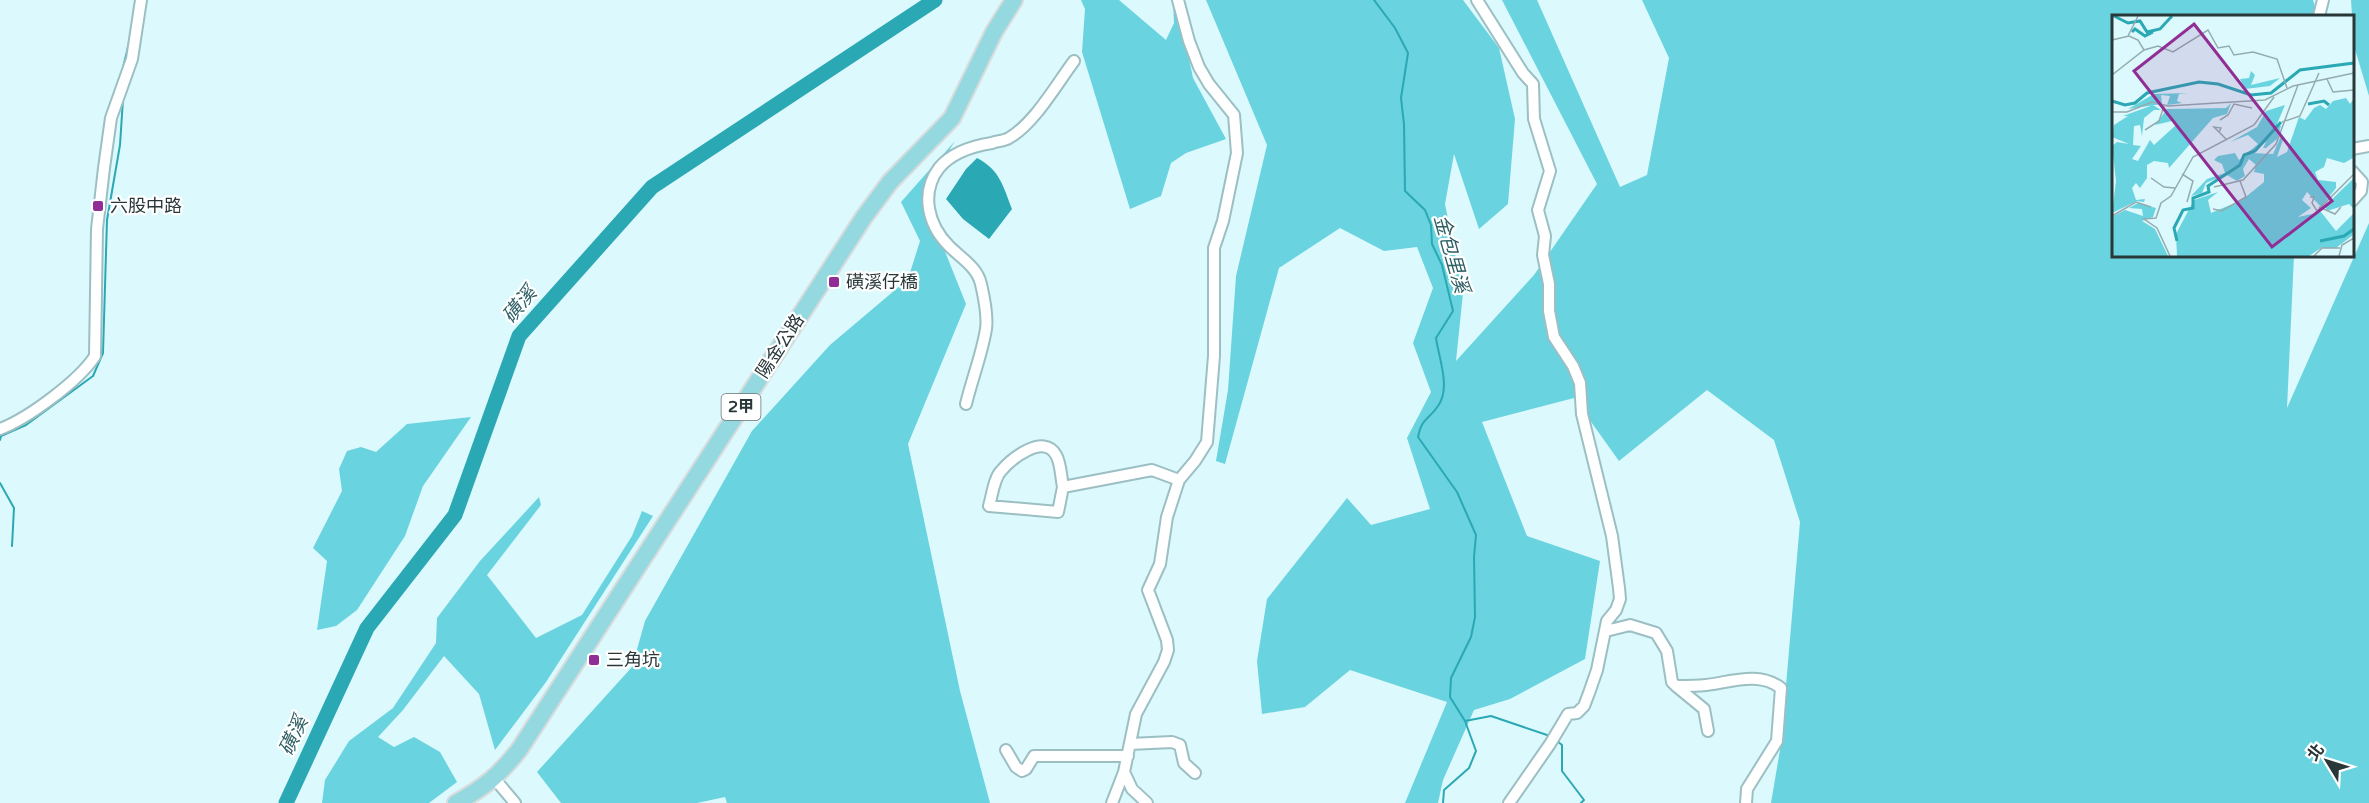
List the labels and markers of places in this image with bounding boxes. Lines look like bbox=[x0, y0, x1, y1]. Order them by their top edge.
place label: 六股中路 bbox=[110, 195, 182, 217]
marker: 六股中路 bbox=[91, 199, 105, 213]
place label: 磺溪仔橋 bbox=[846, 271, 918, 293]
marker: 磺溪仔橋 bbox=[827, 275, 841, 289]
place label: 三角坑 bbox=[606, 649, 660, 671]
marker: 三角坑 bbox=[587, 653, 601, 667]

